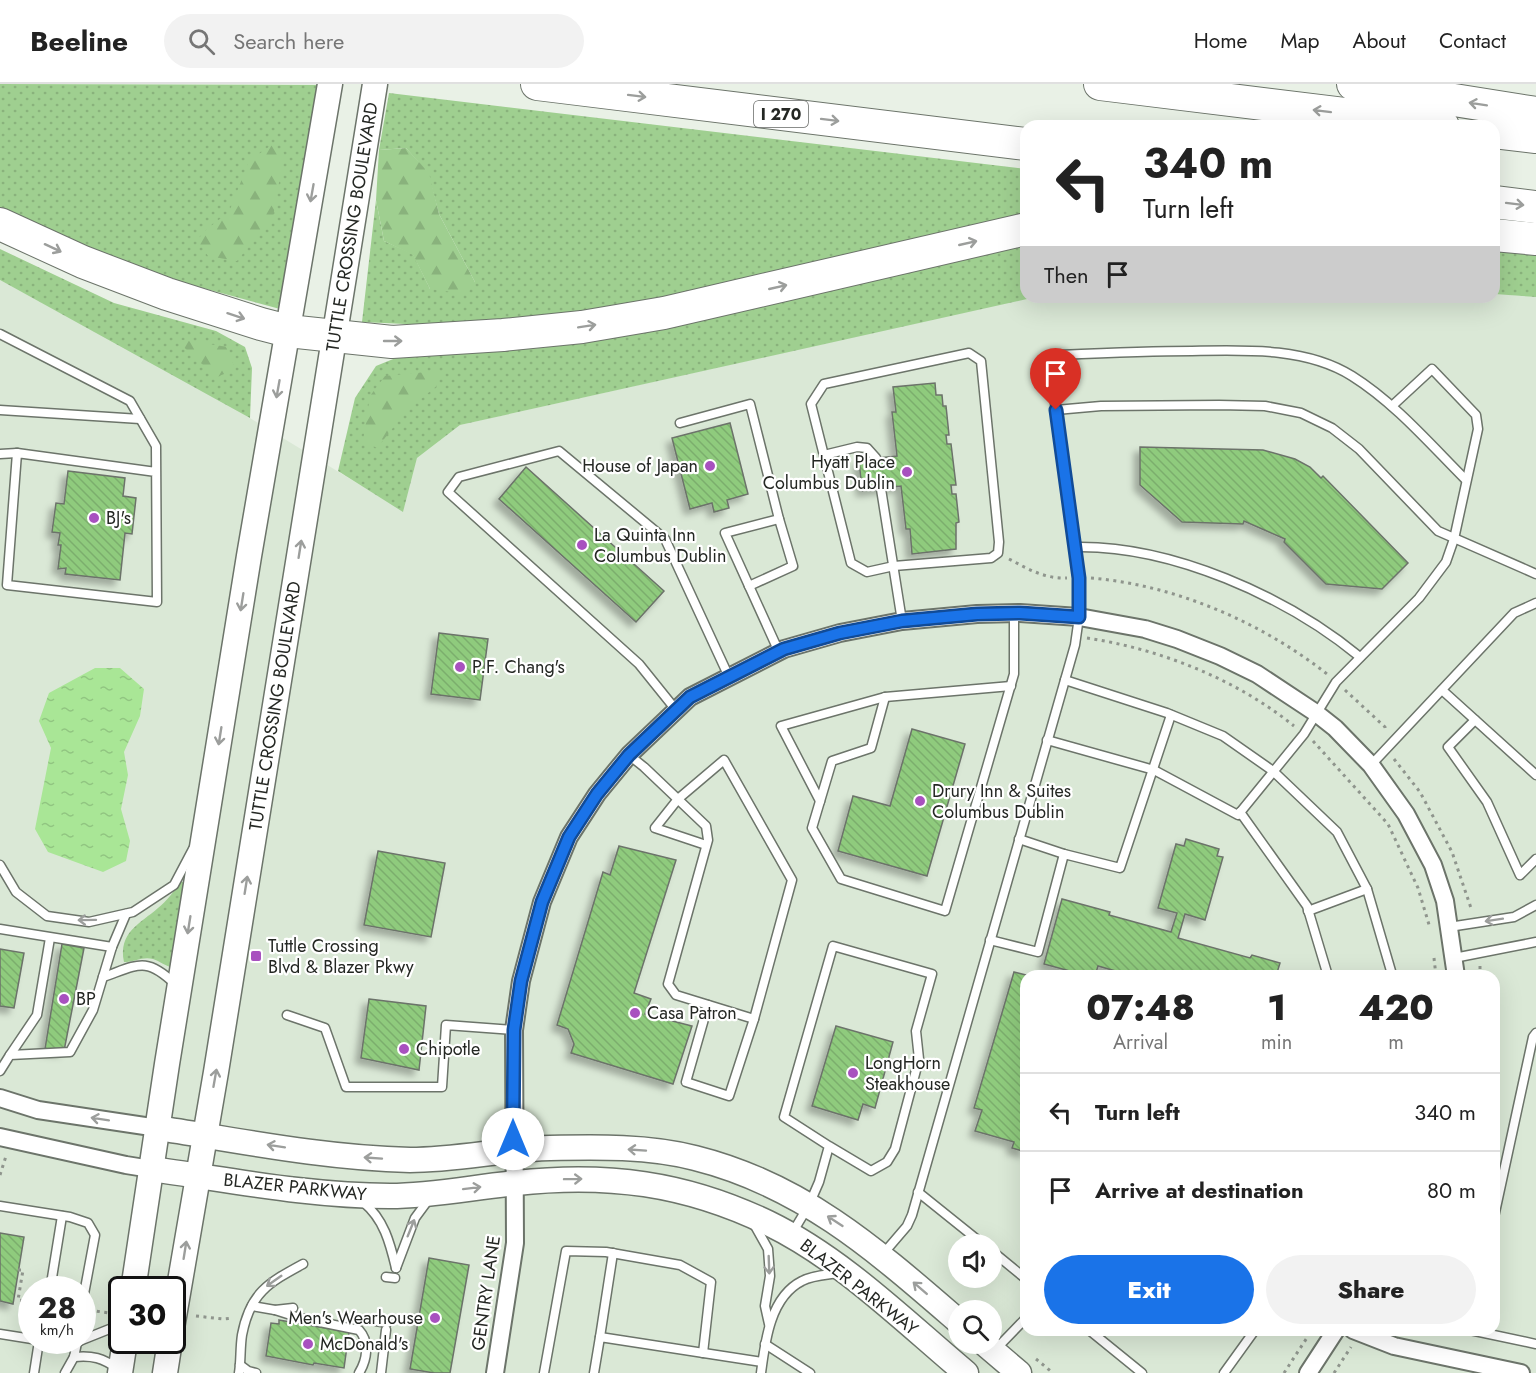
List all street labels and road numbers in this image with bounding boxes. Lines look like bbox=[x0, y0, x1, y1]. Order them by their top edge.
street label: TUTTLE CROSSING BOULEVARD bbox=[319, 100, 385, 354]
road number: I 270 bbox=[754, 101, 808, 127]
street label: TUTTLE CROSSING BOULEVARD bbox=[242, 579, 308, 833]
street label: BLAZER PARKWAY bbox=[222, 1167, 369, 1208]
street label: BLAZER PARKWAY bbox=[794, 1233, 924, 1342]
street label: GENTRY LANE bbox=[465, 1234, 507, 1352]

